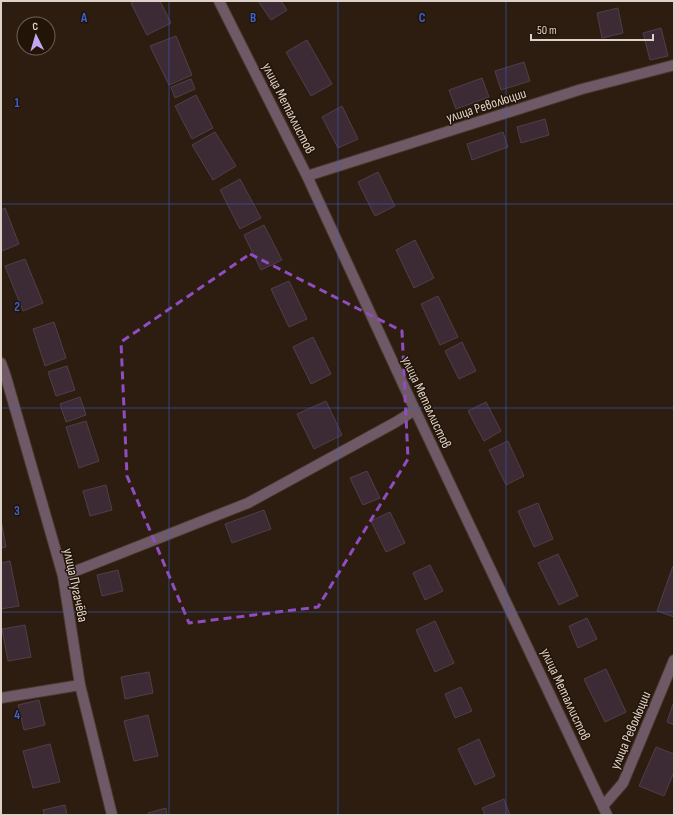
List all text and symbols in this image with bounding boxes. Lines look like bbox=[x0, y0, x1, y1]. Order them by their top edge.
text: A bbox=[80, 10, 88, 26]
text: B bbox=[250, 10, 256, 26]
text: C bbox=[419, 10, 426, 26]
north arrow bbox=[16, 16, 56, 56]
scale bar bbox=[531, 16, 653, 42]
text: С bbox=[32, 20, 39, 33]
text: 50 m bbox=[537, 23, 557, 38]
street label: улица Металлистов bbox=[258, 60, 319, 157]
street label: улица Революции bbox=[444, 84, 528, 126]
text: 1 bbox=[14, 95, 20, 111]
text: 2 bbox=[14, 299, 20, 315]
street label: улица Металлистов bbox=[398, 353, 455, 451]
text: 3 bbox=[14, 503, 20, 519]
street label: улица Пугачёва bbox=[59, 547, 92, 624]
street label: улица Металлистов bbox=[537, 645, 594, 743]
street label: улица Революции bbox=[606, 688, 655, 772]
text: 4 bbox=[14, 707, 20, 723]

